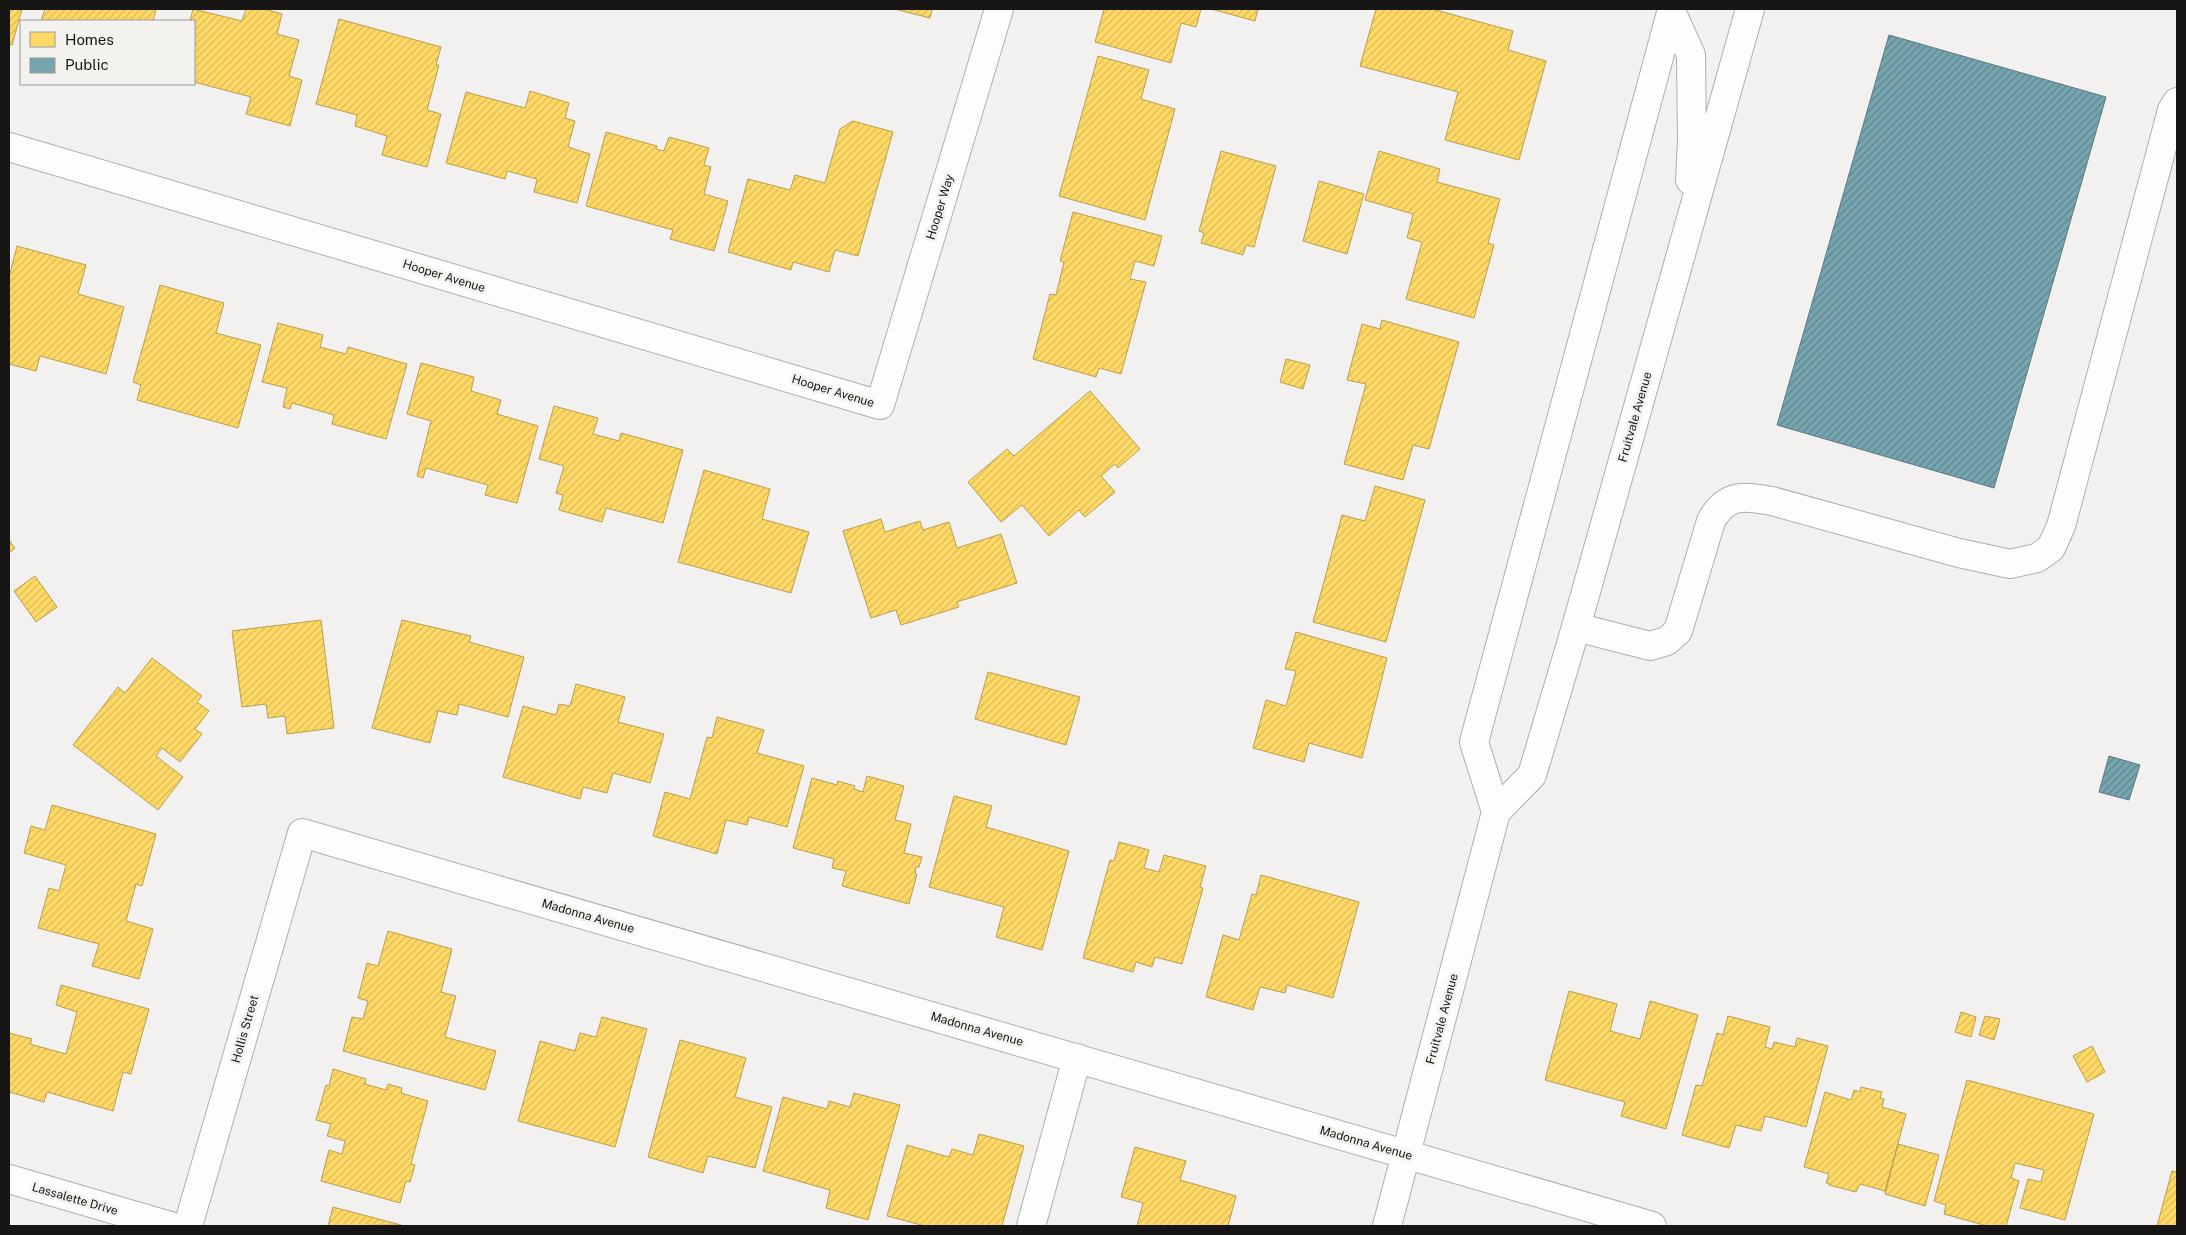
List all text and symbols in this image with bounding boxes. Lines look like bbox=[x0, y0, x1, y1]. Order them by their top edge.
legend bbox=[20, 20, 195, 85]
text: Homes bbox=[65, 31, 114, 48]
text: Public bbox=[65, 56, 109, 73]
street label: Hooper Way bbox=[923, 172, 957, 241]
street label: Hooper Avenue bbox=[401, 257, 487, 295]
street label: Fruitvale Avenue bbox=[1615, 370, 1655, 464]
street label: Hooper Avenue bbox=[790, 372, 876, 410]
street label: Madonna Avenue bbox=[540, 896, 636, 936]
street label: Fruitvale Avenue bbox=[1423, 972, 1461, 1066]
street label: Hollis Street bbox=[229, 993, 261, 1065]
street label: Madonna Avenue bbox=[929, 1009, 1025, 1049]
street label: Madonna Avenue bbox=[1318, 1123, 1414, 1163]
street label: Lassalette Drive bbox=[30, 1180, 120, 1218]

